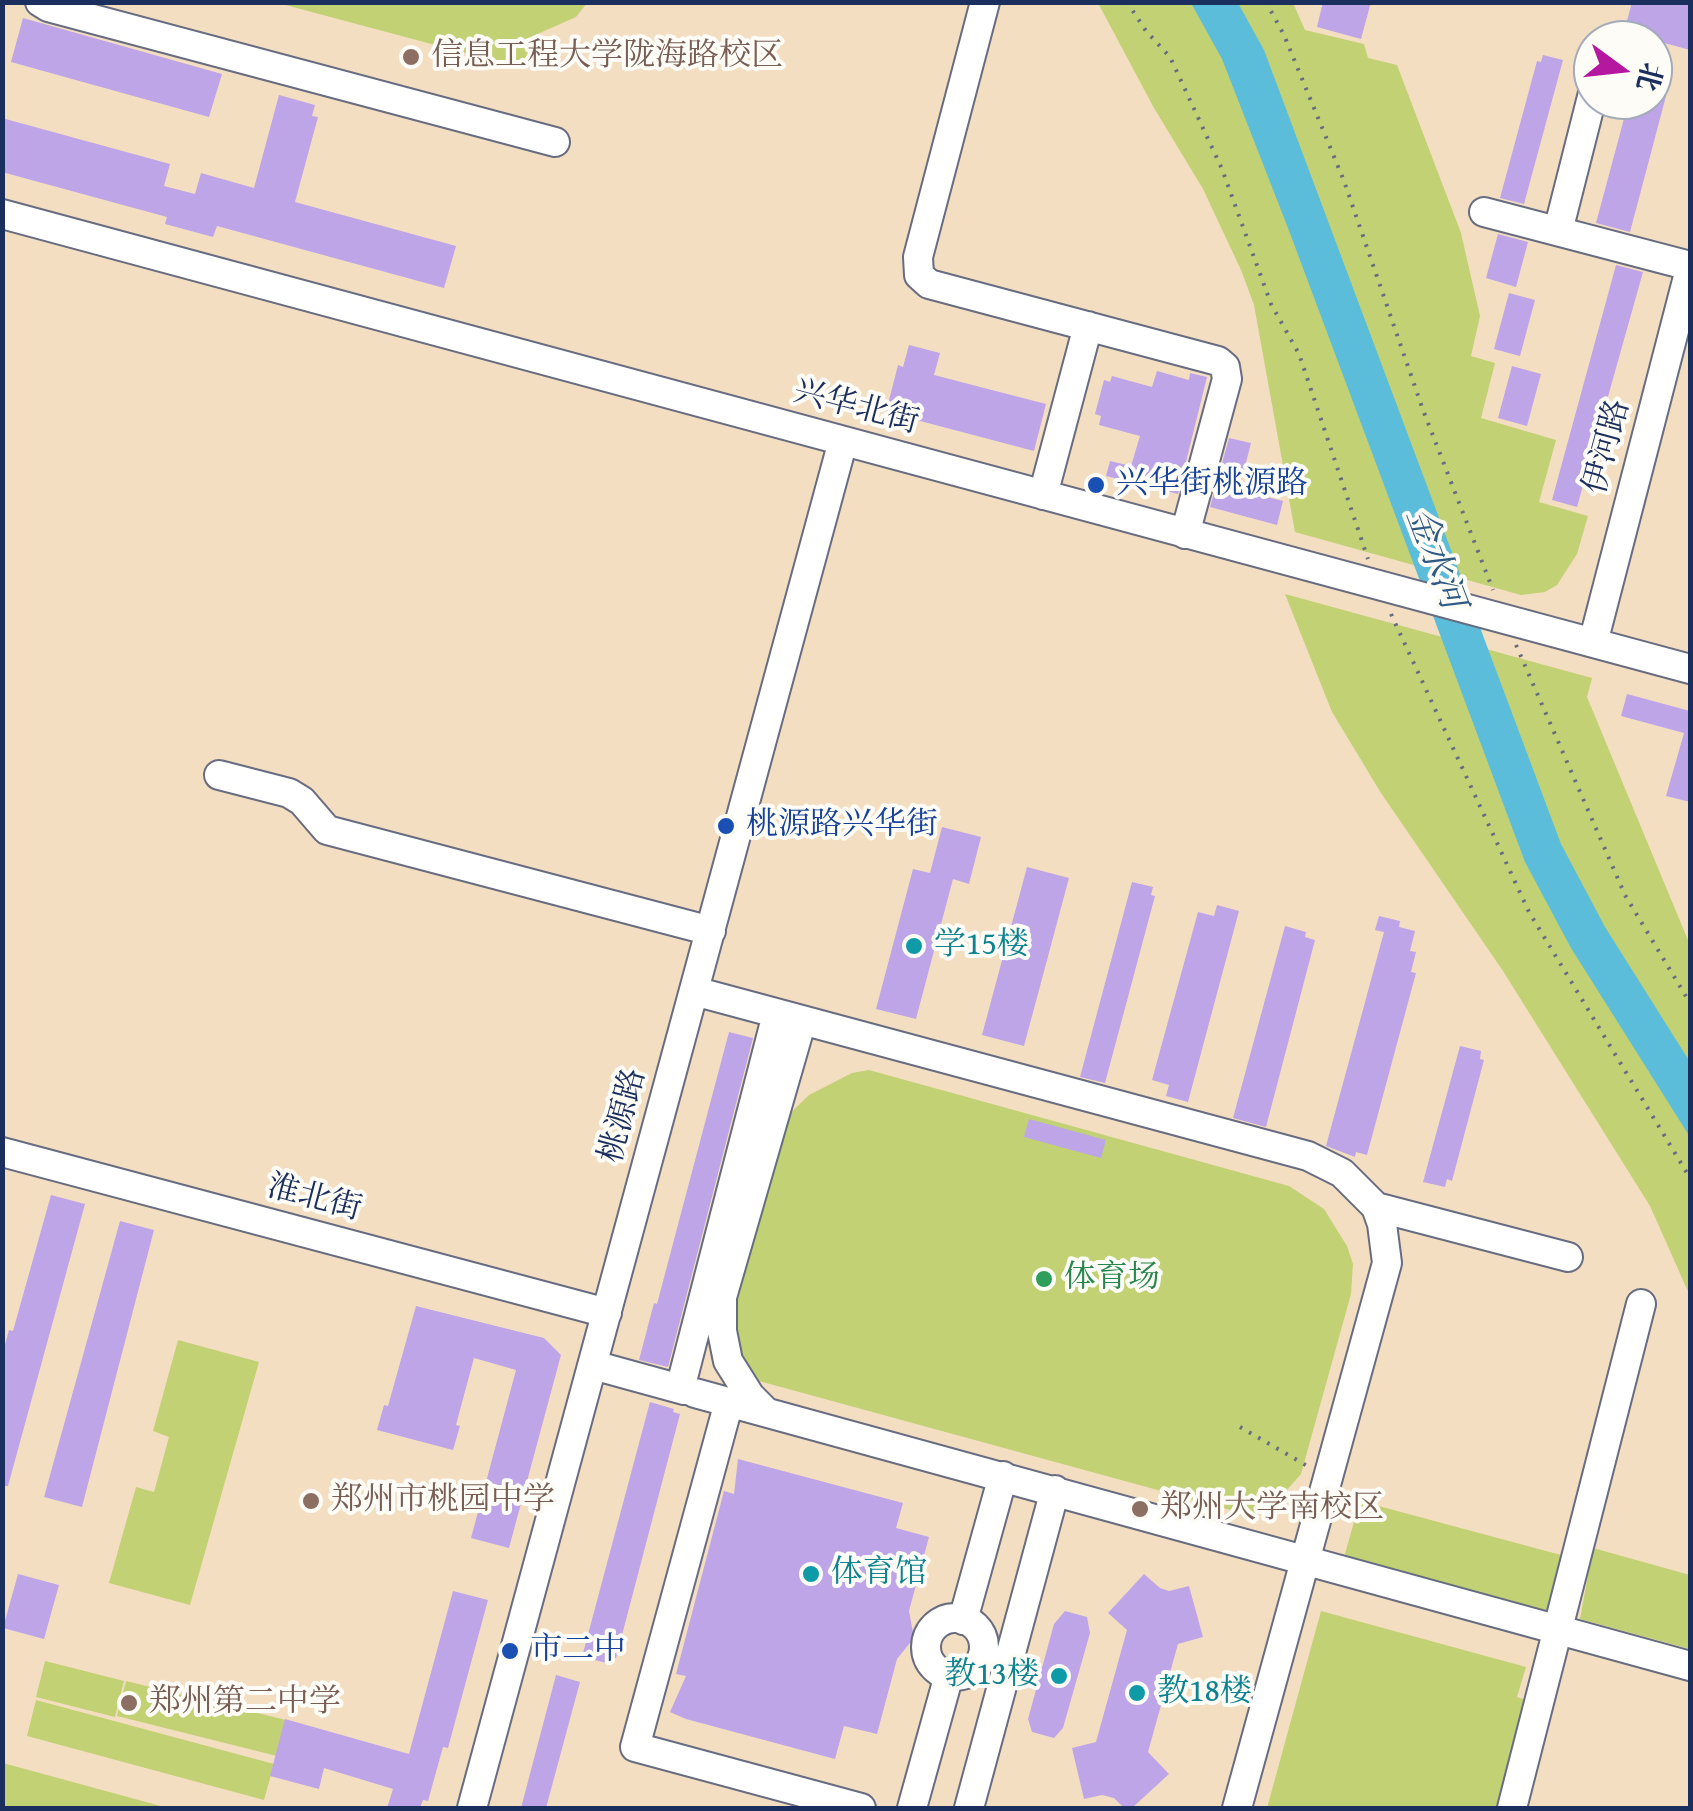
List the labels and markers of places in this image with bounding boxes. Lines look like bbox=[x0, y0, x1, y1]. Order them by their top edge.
place label: 信息工程大学陇海路校区 bbox=[431, 38, 783, 76]
marker: 信息工程大学陇海路校区 bbox=[400, 46, 422, 68]
place label: 兴华街桃源路 bbox=[1116, 466, 1308, 504]
marker: 兴华街桃源路 bbox=[1085, 474, 1107, 496]
place label: 桃源路兴华街 bbox=[746, 807, 938, 845]
marker: 桃源路兴华街 bbox=[715, 815, 737, 837]
place label: 学15楼 bbox=[934, 927, 1029, 965]
marker: 学15楼 bbox=[903, 935, 925, 957]
place label: 体育场 bbox=[1064, 1260, 1160, 1298]
marker: 体育场 bbox=[1033, 1268, 1055, 1290]
place label: 郑州市桃园中学 bbox=[331, 1482, 555, 1520]
marker: 郑州市桃园中学 bbox=[300, 1490, 322, 1512]
place label: 郑州大学南校区 bbox=[1160, 1490, 1384, 1528]
marker: 郑州大学南校区 bbox=[1129, 1498, 1151, 1520]
place label: 体育馆 bbox=[831, 1555, 927, 1593]
marker: 体育馆 bbox=[800, 1563, 822, 1585]
place label: 市二中 bbox=[530, 1632, 626, 1670]
marker: 市二中 bbox=[499, 1640, 521, 1662]
place label: 教13楼 bbox=[944, 1657, 1039, 1695]
marker: 教13楼 bbox=[1048, 1665, 1070, 1687]
place label: 教18楼 bbox=[1157, 1674, 1252, 1712]
marker: 教18楼 bbox=[1126, 1682, 1148, 1704]
place label: 郑州第二中学 bbox=[149, 1684, 341, 1722]
marker: 郑州第二中学 bbox=[118, 1692, 140, 1714]

